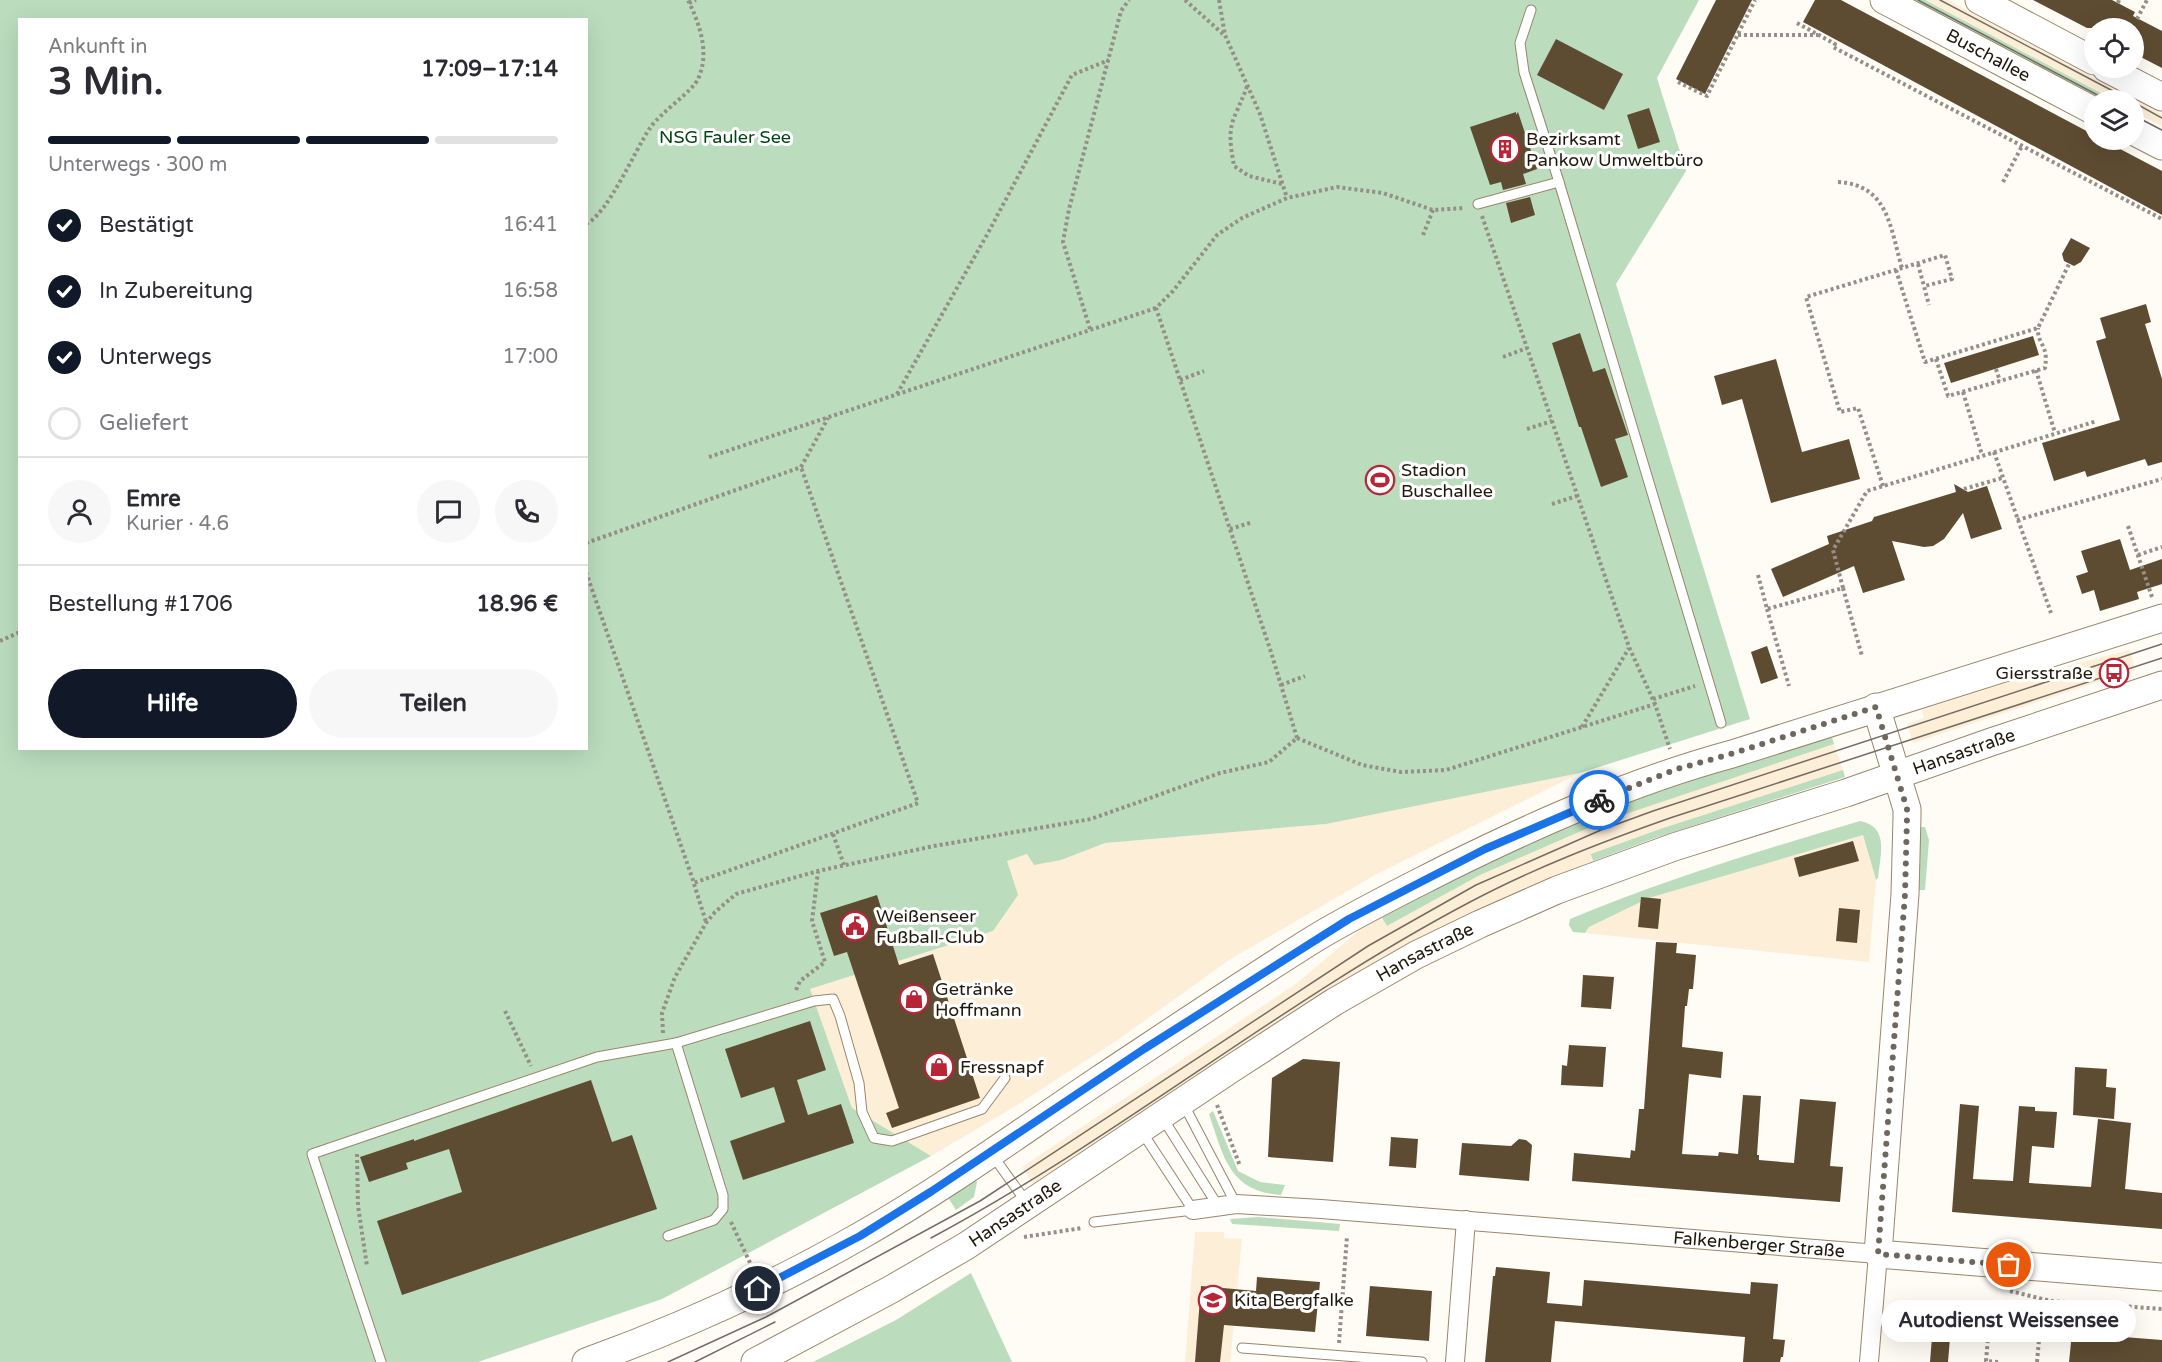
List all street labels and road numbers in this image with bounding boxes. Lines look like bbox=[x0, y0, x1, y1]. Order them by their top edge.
street label: Buschallee bbox=[1942, 24, 2034, 86]
street label: Hansastraße bbox=[1910, 724, 2018, 780]
street label: Hansastraße bbox=[1372, 918, 1477, 987]
street label: Hansastraße bbox=[965, 1174, 1066, 1252]
street label: Falkenberger Straße bbox=[1672, 1226, 1846, 1262]

